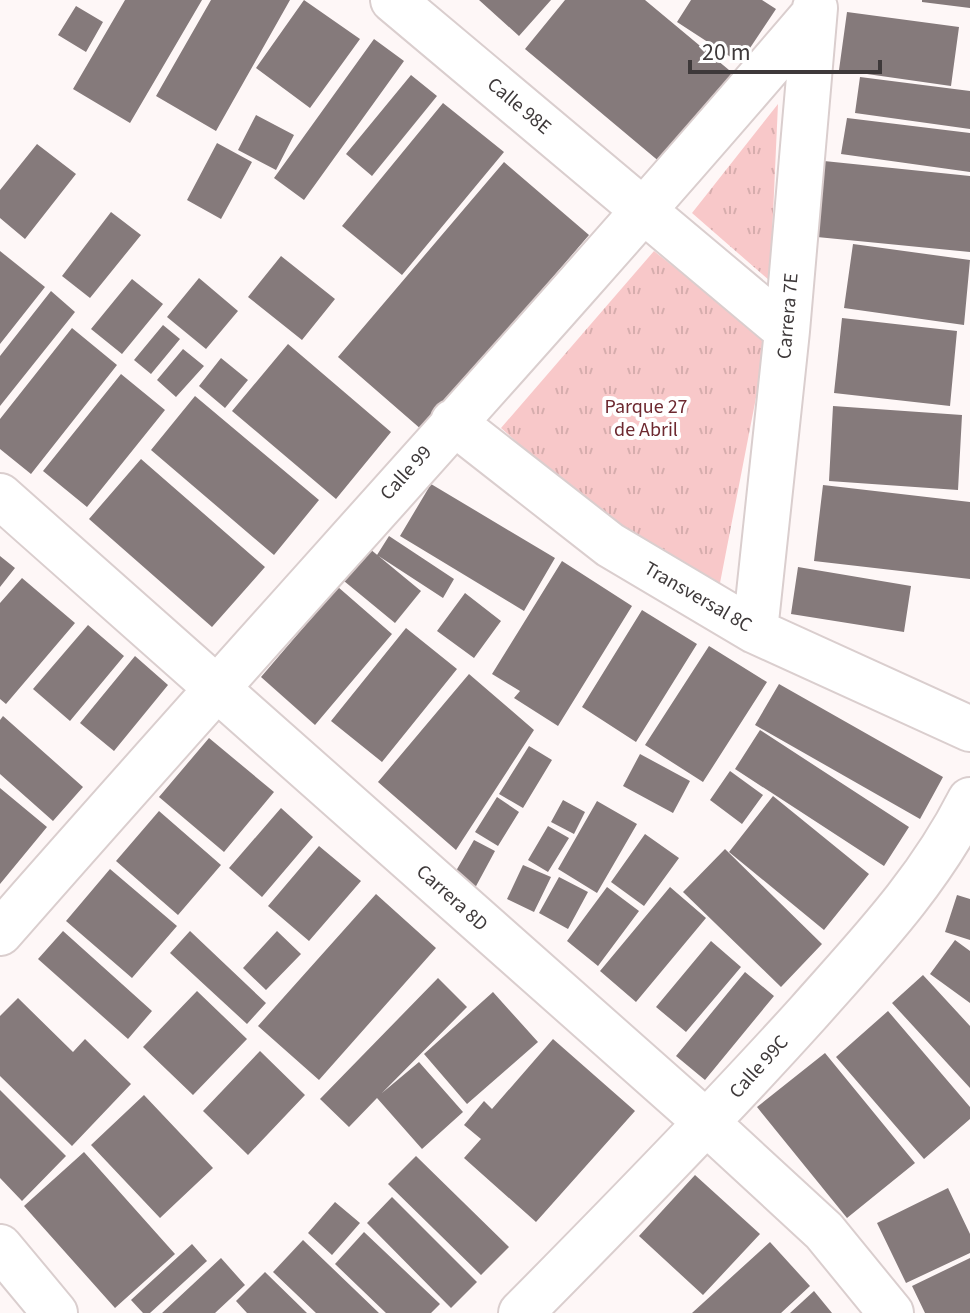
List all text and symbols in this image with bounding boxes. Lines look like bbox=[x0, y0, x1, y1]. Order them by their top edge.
scale bar bbox=[690, 24, 880, 74]
text: 20 m bbox=[702, 35, 751, 70]
street label: Calle 98E bbox=[481, 71, 557, 141]
street label: Carrera 7E bbox=[770, 272, 806, 360]
park label: Parque 27 de Abril bbox=[604, 393, 688, 444]
street label: Calle 99 bbox=[374, 439, 438, 507]
street label: Transversal 8C bbox=[639, 555, 757, 639]
street label: Carrera 8D bbox=[410, 858, 494, 938]
street label: Calle 99C bbox=[723, 1029, 795, 1105]

